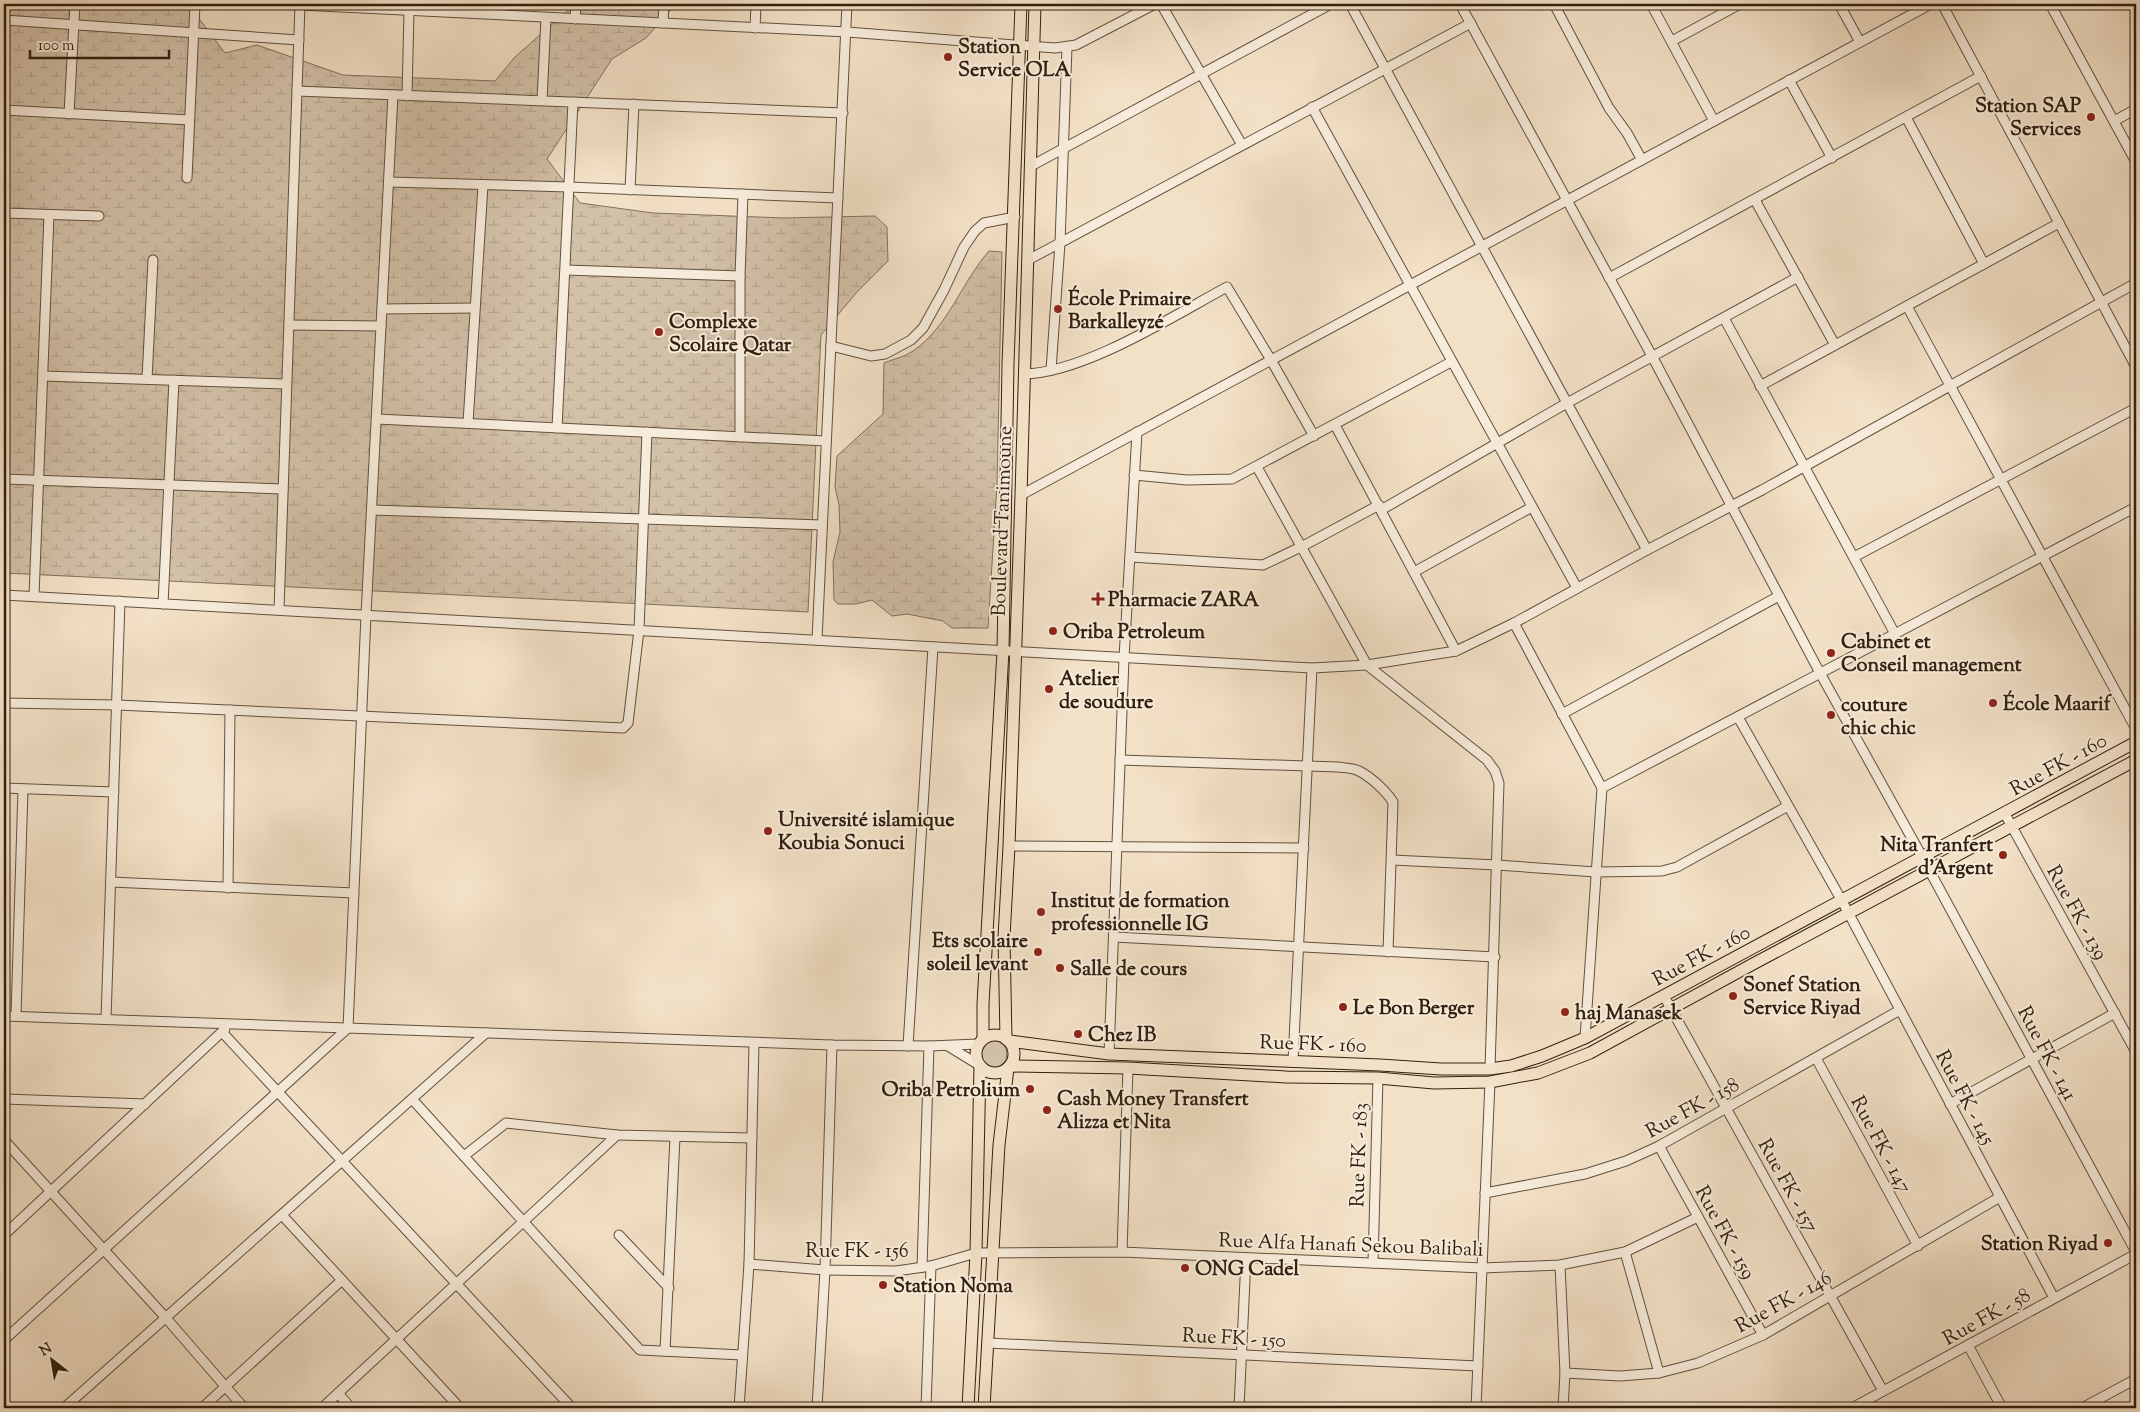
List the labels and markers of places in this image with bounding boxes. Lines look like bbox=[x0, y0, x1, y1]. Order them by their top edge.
place label: Station Service OLA bbox=[958, 34, 1072, 86]
marker: Station Service OLA bbox=[942, 51, 954, 63]
place label: Station SAP Services bbox=[1975, 93, 2082, 145]
marker: Station SAP Services bbox=[2085, 111, 2097, 123]
place label: École Primaire Barkalleyzé bbox=[1068, 285, 1191, 338]
marker: École Primaire Barkalleyzé bbox=[1052, 303, 1064, 315]
place label: Complexe Scolaire Qatar bbox=[669, 309, 792, 361]
marker: Complexe Scolaire Qatar bbox=[653, 326, 665, 338]
place label: Pharmacie ZARA bbox=[1108, 587, 1260, 616]
marker: Pharmacie ZARA bbox=[1092, 593, 1104, 605]
place label: Oriba Petroleum bbox=[1063, 619, 1205, 648]
marker: Oriba Petroleum bbox=[1047, 625, 1059, 637]
place label: Cabinet et Conseil management bbox=[1841, 629, 2022, 681]
marker: Cabinet et Conseil management bbox=[1825, 647, 1837, 659]
place label: Atelier de soudure bbox=[1059, 666, 1153, 718]
marker: Atelier de soudure bbox=[1043, 683, 1055, 695]
place label: École Maarif bbox=[2003, 690, 2113, 720]
place label: couture chic chic bbox=[1841, 692, 1916, 744]
marker: École Maarif bbox=[1987, 697, 1999, 709]
marker: couture chic chic bbox=[1825, 709, 1837, 721]
place label: Université islamique Koubia Sonuci bbox=[778, 807, 955, 859]
marker: Université islamique Koubia Sonuci bbox=[762, 825, 774, 837]
place label: Nita Tranfert d'Argent bbox=[1880, 832, 1993, 884]
marker: Nita Tranfert d'Argent bbox=[1997, 849, 2009, 861]
place label: Institut de formation professionnelle IG bbox=[1051, 888, 1230, 940]
marker: Institut de formation professionnelle IG bbox=[1035, 906, 1047, 918]
place label: Ets scolaire soleil levant bbox=[927, 928, 1028, 980]
marker: Ets scolaire soleil levant bbox=[1032, 946, 1044, 958]
place label: Salle de cours bbox=[1070, 956, 1187, 985]
marker: Salle de cours bbox=[1054, 962, 1066, 974]
place label: Sonef Station Service Riyad bbox=[1743, 972, 1861, 1024]
marker: Sonef Station Service Riyad bbox=[1727, 990, 1739, 1002]
place label: Le Bon Berger bbox=[1353, 995, 1475, 1024]
place label: haj Manasek bbox=[1575, 1000, 1682, 1029]
marker: Le Bon Berger bbox=[1337, 1001, 1349, 1013]
marker: haj Manasek bbox=[1559, 1006, 1571, 1018]
place label: Chez IB bbox=[1088, 1022, 1156, 1051]
marker: Chez IB bbox=[1072, 1028, 1084, 1040]
place label: Oriba Petrolium bbox=[882, 1077, 1020, 1106]
marker: Oriba Petrolium bbox=[1024, 1083, 1036, 1095]
place label: Cash Money Transfert Alizza et Nita bbox=[1057, 1086, 1249, 1138]
marker: Cash Money Transfert Alizza et Nita bbox=[1041, 1104, 1053, 1116]
place label: Station Riyad bbox=[1981, 1231, 2099, 1260]
marker: Station Riyad bbox=[2102, 1237, 2114, 1249]
place label: ONG Cadel bbox=[1195, 1256, 1299, 1285]
marker: ONG Cadel bbox=[1179, 1262, 1191, 1274]
place label: Station Noma bbox=[893, 1273, 1013, 1302]
marker: Station Noma bbox=[877, 1279, 889, 1291]

